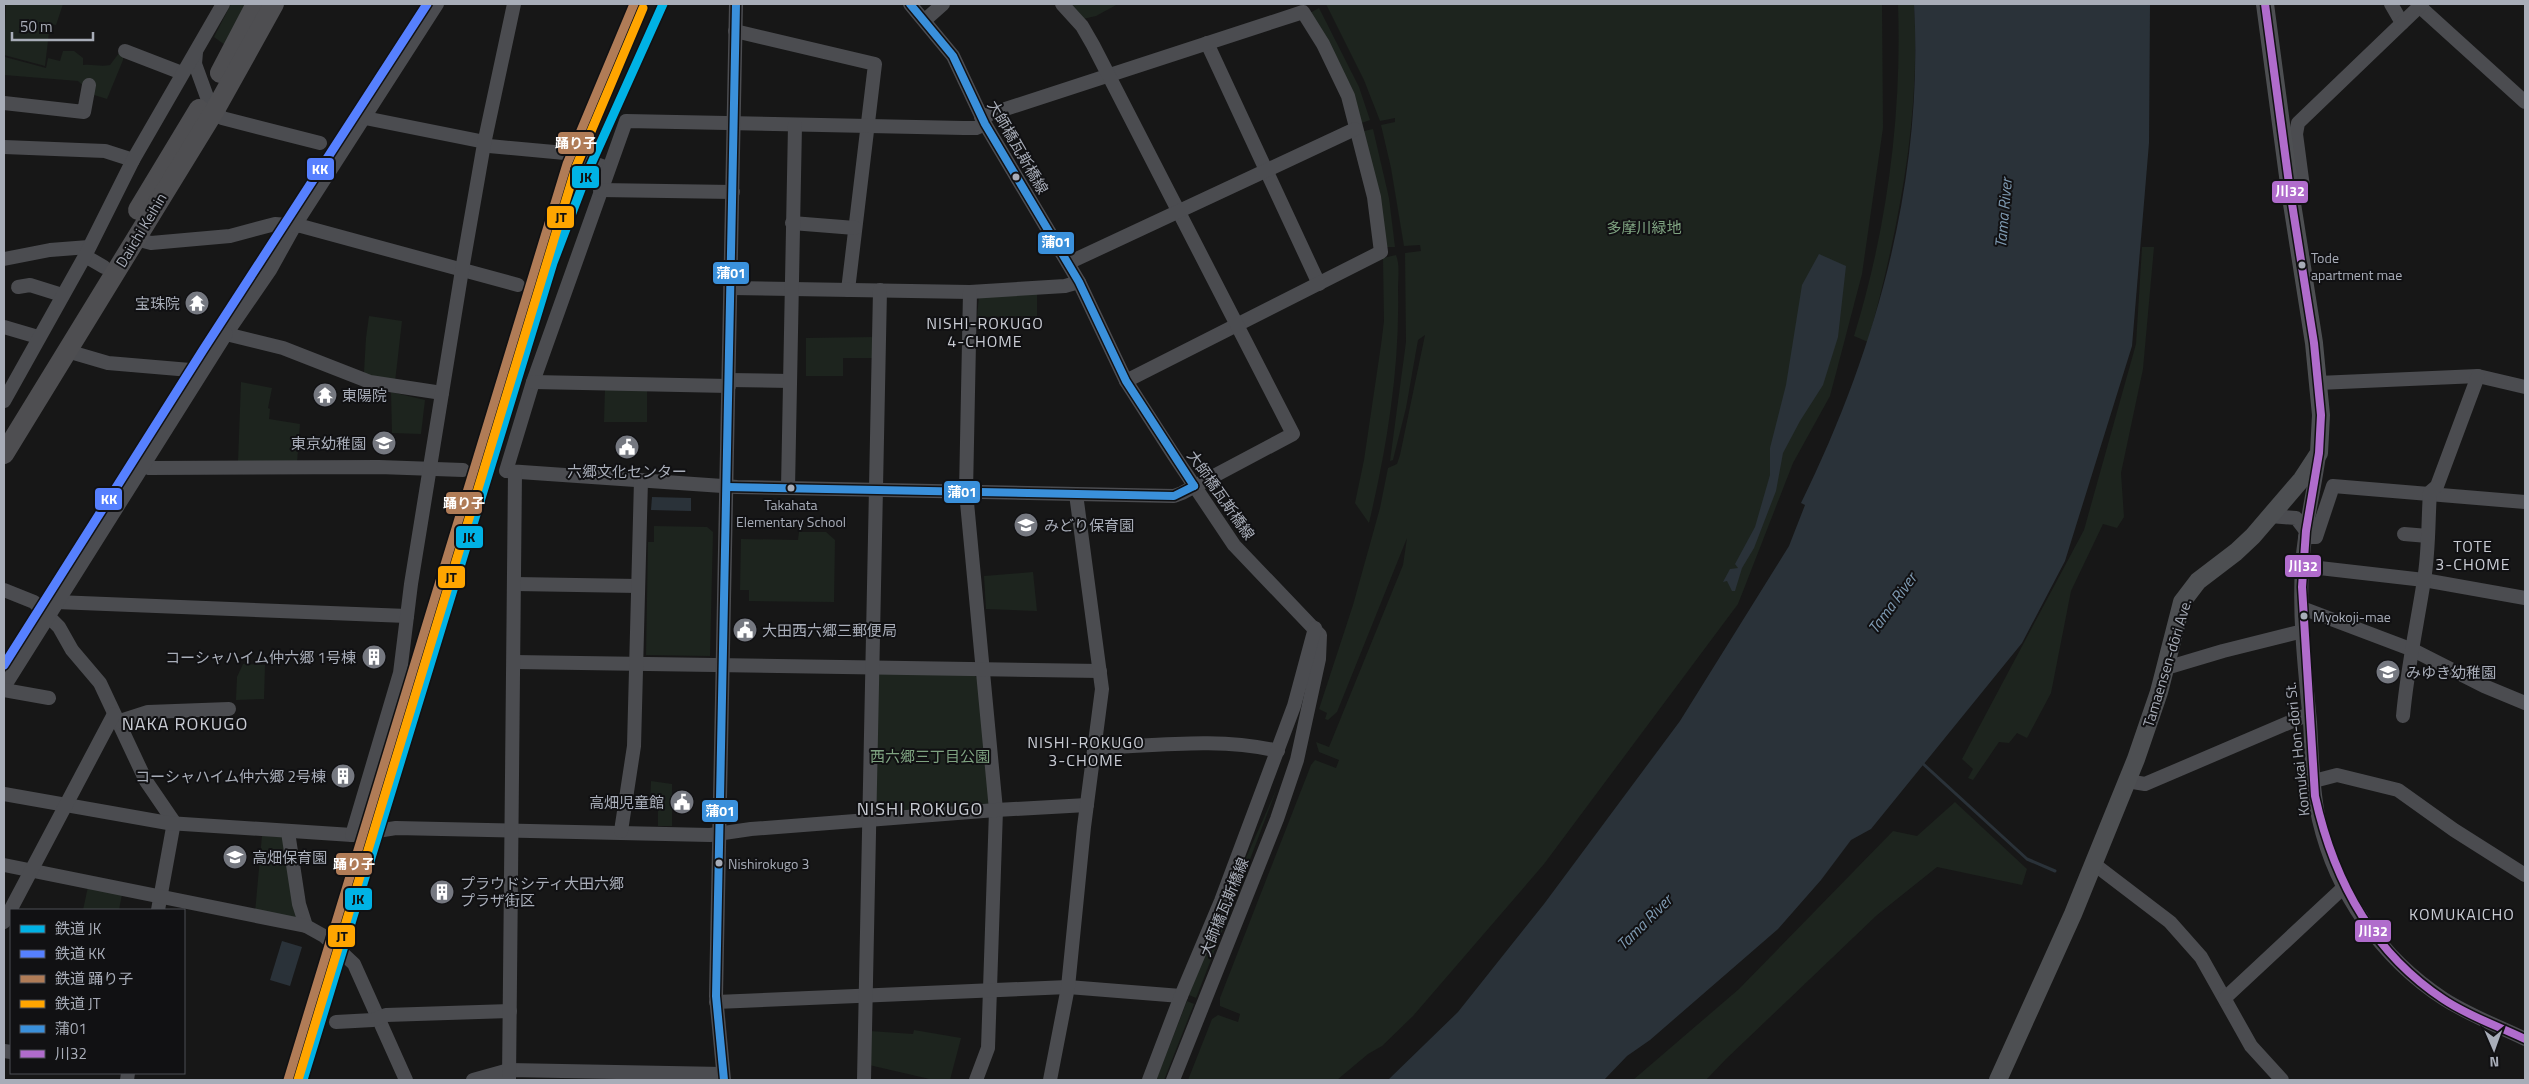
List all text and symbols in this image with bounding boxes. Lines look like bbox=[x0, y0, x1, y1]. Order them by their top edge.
scale bar bbox=[12, 10, 94, 42]
text: 50 m bbox=[20, 15, 53, 38]
street label: 大師橋瓦斯橋線 bbox=[982, 96, 1054, 198]
line badge: 踊り子 bbox=[557, 131, 595, 155]
text: 踊り子 bbox=[555, 132, 597, 153]
line badge: KK bbox=[306, 157, 335, 181]
text: KK bbox=[312, 158, 329, 179]
line badge: JK bbox=[571, 165, 600, 189]
text: JK bbox=[580, 166, 593, 187]
unlabelled marker bbox=[1011, 172, 1021, 182]
water label: Tama River bbox=[1988, 175, 2018, 249]
line badge: 川32 bbox=[2271, 180, 2309, 204]
text: 川32 bbox=[2275, 180, 2305, 201]
street label: Daiichi Keihin bbox=[110, 188, 172, 272]
line badge: JT bbox=[546, 205, 575, 229]
text: JT bbox=[555, 206, 567, 227]
park label: 多摩川緑地 bbox=[1606, 216, 1682, 239]
line badge: 蒲01 bbox=[1037, 231, 1075, 255]
text: 蒲01 bbox=[1041, 231, 1071, 252]
place label: Tode apartment mae bbox=[2311, 247, 2402, 285]
marker: Tode apartment mae bbox=[2297, 260, 2307, 270]
line badge: 蒲01 bbox=[712, 261, 750, 285]
text: 蒲01 bbox=[716, 262, 746, 283]
temple icon: 宝珠院 bbox=[184, 290, 210, 316]
place label: 宝珠院 bbox=[135, 292, 180, 315]
district label: NISHI-ROKUGO 4-CHOME bbox=[926, 311, 1044, 353]
temple icon: 東陽院 bbox=[312, 382, 338, 408]
place label: 東陽院 bbox=[342, 384, 387, 407]
school or university icon: 東京幼稚園 bbox=[371, 430, 397, 456]
place label: 東京幼稚園 bbox=[291, 432, 366, 455]
public building icon: 六郷文化センター bbox=[614, 434, 640, 460]
street label: 大師橋瓦斯橋線 bbox=[1181, 445, 1261, 545]
place label: 六郷文化センター bbox=[567, 460, 687, 483]
line badge: 蒲01 bbox=[943, 480, 981, 504]
text: 蒲01 bbox=[947, 481, 977, 502]
marker: Takahata Elementary School bbox=[786, 483, 796, 493]
line badge: KK bbox=[94, 487, 123, 511]
text: KK bbox=[101, 488, 118, 509]
line badge: 踊り子 bbox=[445, 491, 483, 515]
text: 踊り子 bbox=[443, 492, 485, 513]
place label: Takahata Elementary School bbox=[736, 494, 846, 532]
school or university icon: みどり保育園 bbox=[1013, 512, 1039, 538]
place label: みどり保育園 bbox=[1044, 514, 1134, 537]
line badge: JK bbox=[455, 525, 484, 549]
text: JK bbox=[463, 526, 476, 547]
district label: TOTE 3-CHOME bbox=[2435, 534, 2511, 576]
line badge: 川32 bbox=[2284, 554, 2322, 578]
text: 川32 bbox=[2288, 555, 2318, 576]
line badge: JT bbox=[437, 565, 466, 589]
text: JT bbox=[445, 566, 457, 587]
water label: Tama River bbox=[1862, 566, 1923, 638]
street label: Tamaensen-dōri Ave. bbox=[2137, 596, 2197, 730]
place label: Myokoji-mae bbox=[2313, 606, 2391, 627]
marker: Myokoji-mae bbox=[2299, 611, 2309, 621]
public building icon: 大田西六郷三郵便局 bbox=[732, 617, 758, 643]
place label: 大田西六郷三郵便局 bbox=[762, 619, 897, 642]
building icon: コーシャハイム仲六郷 1号棟 bbox=[361, 644, 387, 670]
place label: コーシャハイム仲六郷 1号棟 bbox=[165, 646, 356, 669]
school or university icon: みゆき幼稚園 bbox=[2375, 659, 2401, 685]
place label: みゆき幼稚園 bbox=[2406, 661, 2496, 684]
street label: Komukai Hon-dōri St. bbox=[2279, 681, 2315, 817]
district label: NAKA ROKUGO bbox=[122, 710, 248, 737]
district label: NISHI-ROKUGO 3-CHOME bbox=[1027, 730, 1145, 772]
park label: 西六郷三丁目公園 bbox=[870, 745, 990, 768]
building icon: コーシャハイム仲六郷 2号棟 bbox=[330, 763, 356, 789]
place label: コーシャハイム仲六郷 2号棟 bbox=[135, 765, 326, 788]
public building icon: 高畑児童館 bbox=[669, 789, 695, 815]
place label: 高畑児童館 bbox=[589, 791, 664, 814]
district label: NISHI ROKUGO bbox=[857, 795, 983, 822]
line badge: 蒲01 bbox=[701, 799, 739, 823]
text: 蒲01 bbox=[705, 800, 735, 821]
school or university icon: 高畑保育園 bbox=[222, 844, 248, 870]
place label: 高畑保育園 bbox=[252, 846, 327, 869]
line badge: 踊り子 bbox=[335, 852, 373, 876]
text: 踊り子 bbox=[333, 853, 375, 874]
place label: Nishirokugo 3 bbox=[728, 853, 809, 874]
street label: 大師橋瓦斯橋線 bbox=[1194, 854, 1254, 960]
marker: Nishirokugo 3 bbox=[714, 858, 724, 868]
place label: プラウドシティ大田六郷 プラザ街区 bbox=[460, 872, 624, 912]
building icon: プラウドシティ大田六郷 プラザ街区 bbox=[429, 879, 455, 905]
line badge: JK bbox=[344, 887, 373, 911]
water label: Tama River bbox=[1611, 887, 1679, 955]
text: JK bbox=[352, 888, 365, 909]
district label: KOMUKAICHO bbox=[2409, 902, 2515, 926]
legend bbox=[10, 909, 185, 1074]
text: 鉄道 JK bbox=[55, 917, 102, 940]
line badge: 川32 bbox=[2354, 919, 2392, 943]
text: 川32 bbox=[2358, 920, 2388, 941]
line badge: JT bbox=[327, 924, 356, 948]
text: JT bbox=[336, 925, 348, 946]
text: 鉄道 KK bbox=[55, 942, 106, 965]
text: 鉄道 踊り子 bbox=[55, 967, 133, 990]
text: 鉄道 JT bbox=[55, 992, 101, 1015]
text: 蒲01 bbox=[55, 1017, 87, 1040]
north arrow bbox=[2469, 1024, 2519, 1074]
text: 川32 bbox=[55, 1042, 87, 1065]
text: N bbox=[2489, 1052, 2500, 1073]

